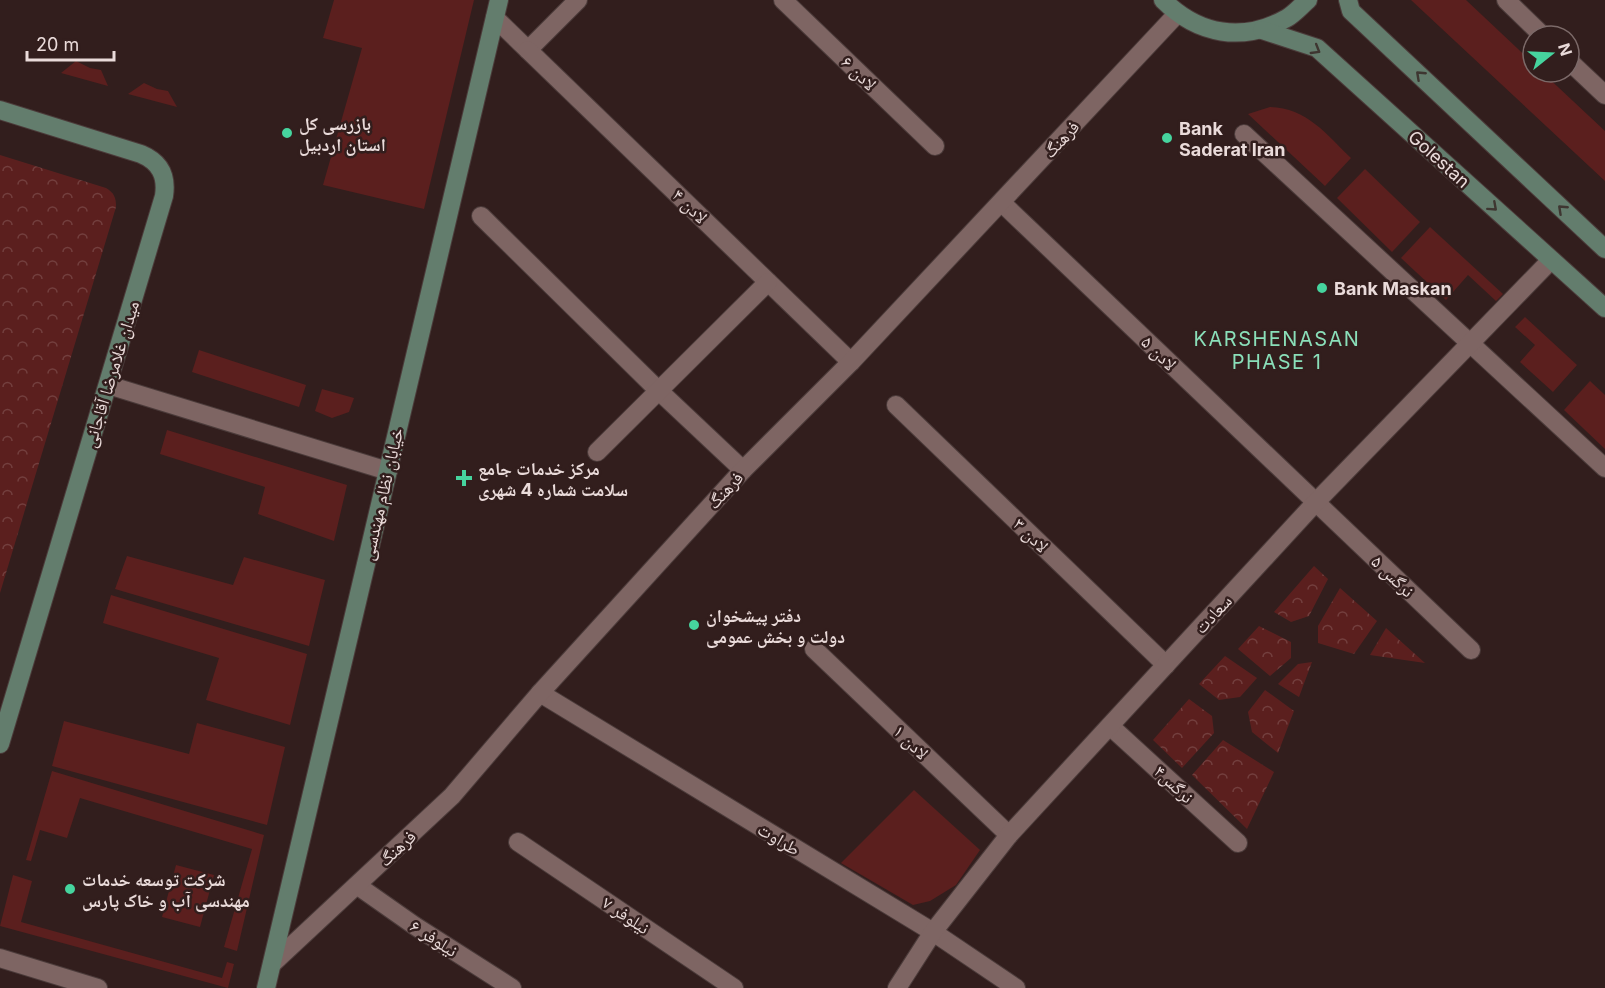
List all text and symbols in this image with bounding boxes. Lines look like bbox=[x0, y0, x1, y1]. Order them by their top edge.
scale bar bbox=[27, 24, 114, 62]
north arrow bbox=[1521, 24, 1581, 84]
text: 20 m bbox=[36, 34, 79, 55]
text: N bbox=[1554, 40, 1577, 58]
one-way arrow bbox=[1310, 43, 1320, 54]
street label: لادن ۶ bbox=[836, 51, 881, 95]
one-way arrow bbox=[1416, 72, 1427, 83]
place label: بازرسی کل استان اردبیل bbox=[299, 113, 386, 156]
street label: فرهنگ bbox=[1039, 116, 1083, 162]
place label: Bank Saderat Iran bbox=[1179, 118, 1286, 160]
marker: بازرسی کل استان اردبیل bbox=[280, 126, 294, 140]
street label: Golestan bbox=[1404, 126, 1474, 192]
marker: Bank Saderat Iran bbox=[1160, 131, 1174, 145]
street label: لادن ۴ bbox=[667, 184, 712, 228]
one-way arrow bbox=[1486, 200, 1497, 211]
one-way arrow bbox=[1559, 205, 1569, 216]
place label: Bank Maskan bbox=[1334, 278, 1452, 299]
marker: Bank Maskan bbox=[1315, 281, 1329, 295]
street label: میدان غلامرضا آقاجانی bbox=[79, 298, 144, 450]
district label: KARSHENASAN PHASE 1 bbox=[1194, 327, 1360, 374]
street label: لادن ۵ bbox=[1136, 331, 1181, 375]
street label: خیابان نظام مهندسی bbox=[357, 426, 409, 563]
place label: مرکز خدمات جامع سلامت شماره 4 شهری bbox=[478, 458, 628, 501]
street label: فرهنگ bbox=[703, 467, 747, 513]
marker: مرکز خدمات جامع سلامت شماره 4 شهری bbox=[455, 469, 473, 487]
street label: لادن ۳ bbox=[1008, 513, 1053, 557]
street label: نرگس ۵ bbox=[1367, 551, 1419, 602]
street label: سعادت bbox=[1190, 590, 1236, 638]
place label: دفتر پیشخوان دولت و بخش عمومی bbox=[706, 605, 845, 648]
marker: دفتر پیشخوان دولت و بخش عمومی bbox=[687, 618, 701, 632]
street label: لادن ۱ bbox=[888, 720, 933, 764]
street label: نرگس۴ bbox=[1149, 761, 1198, 808]
street label: طراوت bbox=[754, 818, 804, 860]
street label: فرهنگ bbox=[374, 826, 420, 870]
place label: شرکت توسعه خدمات مهندسی آب و خاک پارس bbox=[82, 869, 250, 912]
marker: شرکت توسعه خدمات مهندسی آب و خاک پارس bbox=[63, 882, 77, 896]
street label: نیلوفر ۷ bbox=[598, 892, 654, 939]
street label: نیلوفر ۶ bbox=[406, 915, 462, 961]

